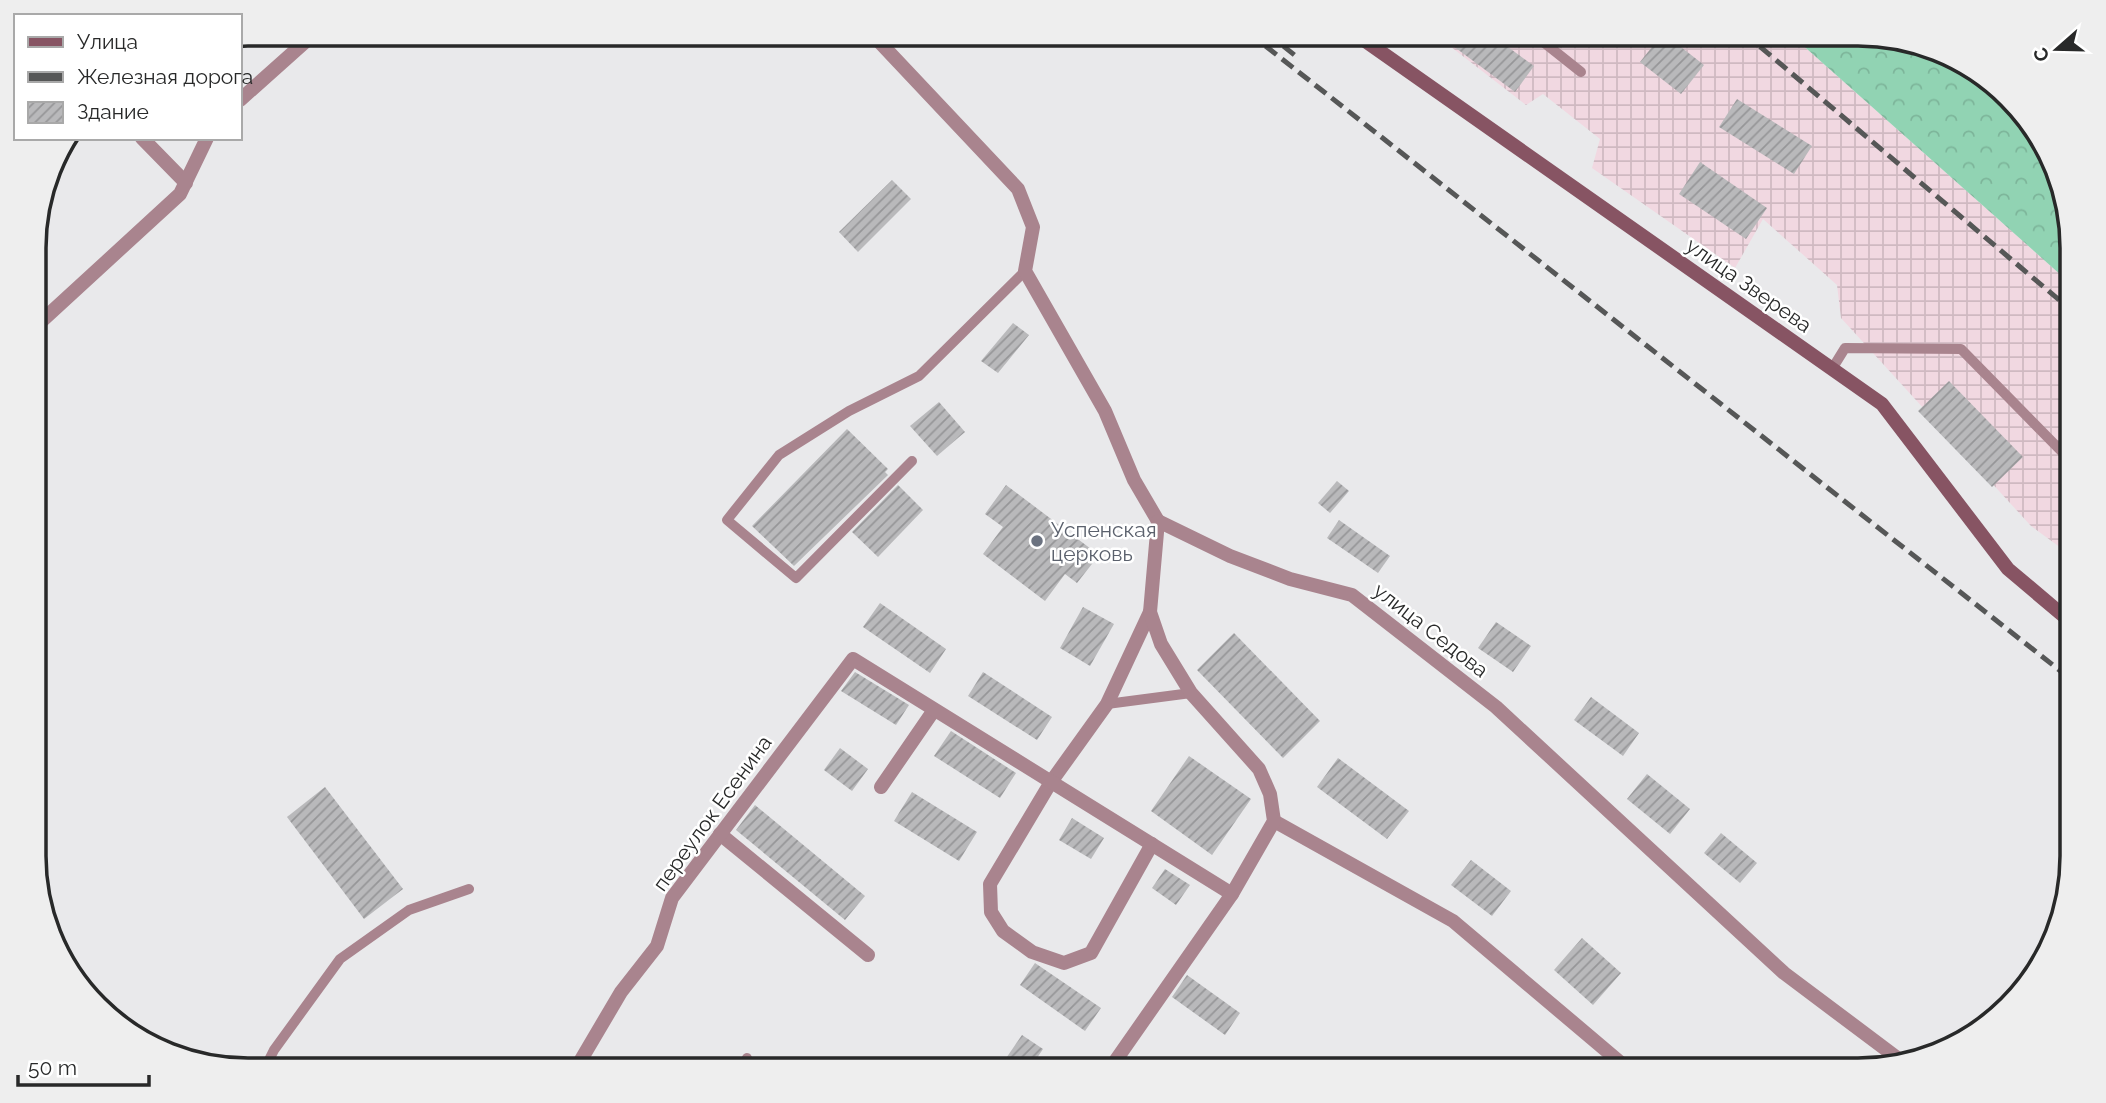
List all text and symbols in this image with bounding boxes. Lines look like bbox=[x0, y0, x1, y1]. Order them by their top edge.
legend bbox=[14, 14, 242, 140]
north arrow bbox=[2022, 14, 2092, 84]
text: Улица bbox=[77, 29, 138, 54]
text: С bbox=[2028, 45, 2054, 65]
text: Железная дорога bbox=[77, 64, 253, 89]
text: Здание bbox=[77, 99, 149, 124]
street label: улица Зверева bbox=[1681, 232, 1817, 338]
place label: Успенская церковь bbox=[1051, 517, 1157, 566]
marker: Успенская церковь bbox=[1029, 533, 1045, 549]
street label: улица Седова bbox=[1369, 577, 1493, 683]
street label: переулок Есенина bbox=[647, 730, 777, 896]
scale bar bbox=[18, 1044, 149, 1088]
text: 50 m bbox=[28, 1055, 77, 1080]

